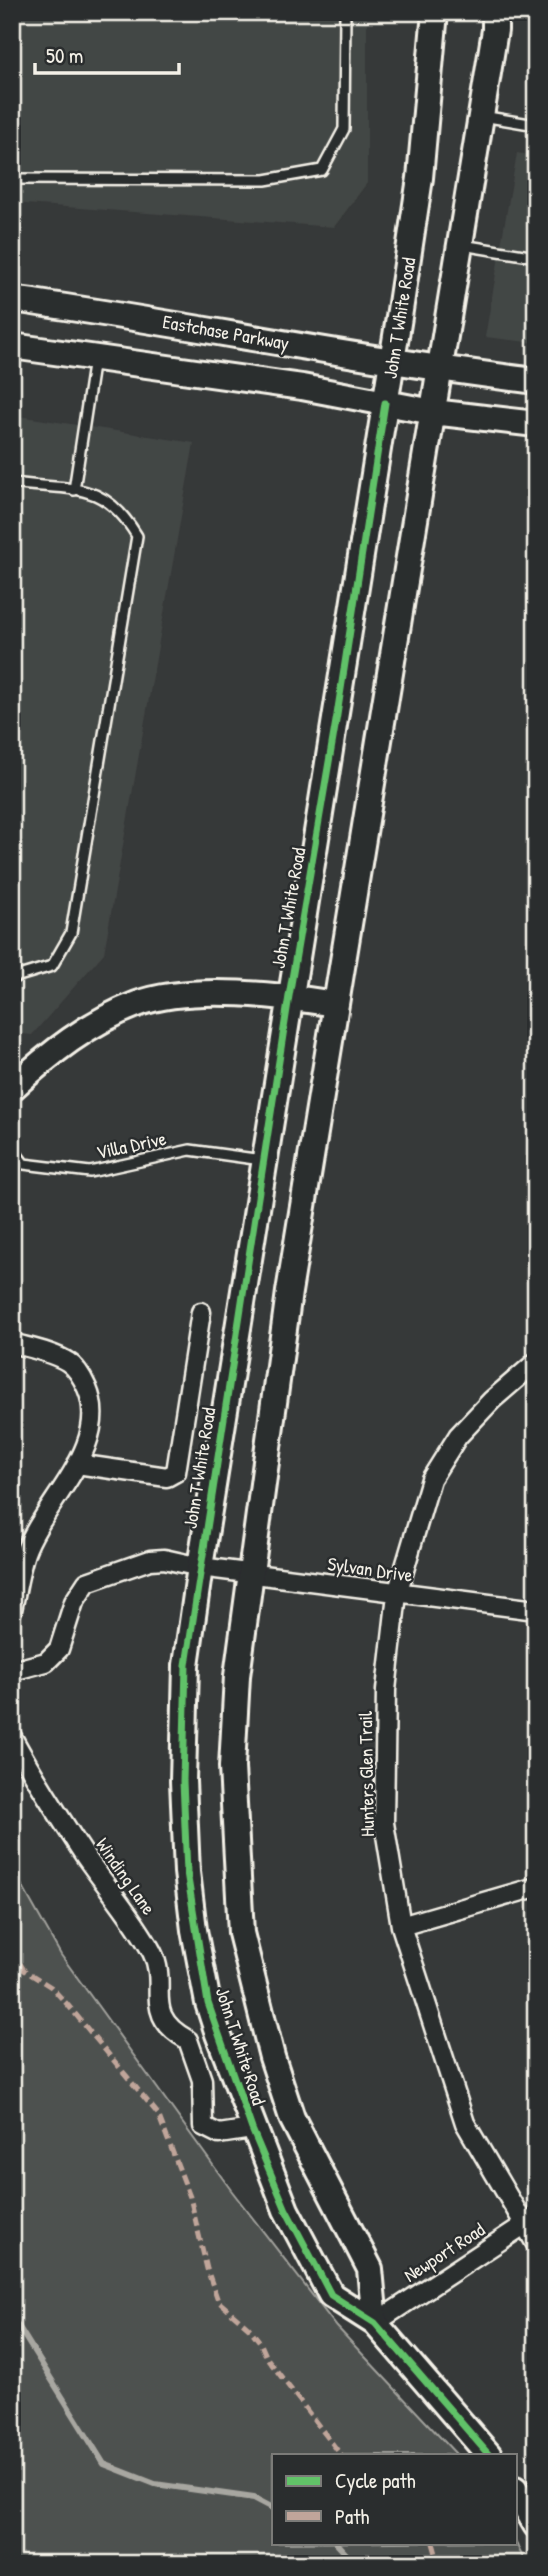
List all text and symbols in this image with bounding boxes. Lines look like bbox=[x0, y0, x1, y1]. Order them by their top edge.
scale bar bbox=[35, 32, 178, 76]
text: 50 m bbox=[46, 41, 83, 70]
street label: John T White Road bbox=[377, 255, 422, 380]
street label: Eastchase Parkway bbox=[161, 308, 291, 356]
street label: John T White Road bbox=[265, 845, 312, 971]
street label: Villa Drive bbox=[94, 1125, 169, 1165]
street label: John T White Road bbox=[177, 1405, 222, 1530]
street label: Sylvan Drive bbox=[326, 1550, 415, 1588]
street label: Hunters Glen Trail bbox=[352, 1710, 380, 1837]
street label: Winding Lane bbox=[90, 1832, 162, 1920]
street label: John T White Road bbox=[210, 1984, 272, 2109]
street label: Newport Road bbox=[398, 2216, 490, 2288]
legend bbox=[272, 2454, 516, 2544]
text: Cycle path bbox=[335, 2466, 416, 2495]
text: Path bbox=[335, 2502, 370, 2531]

